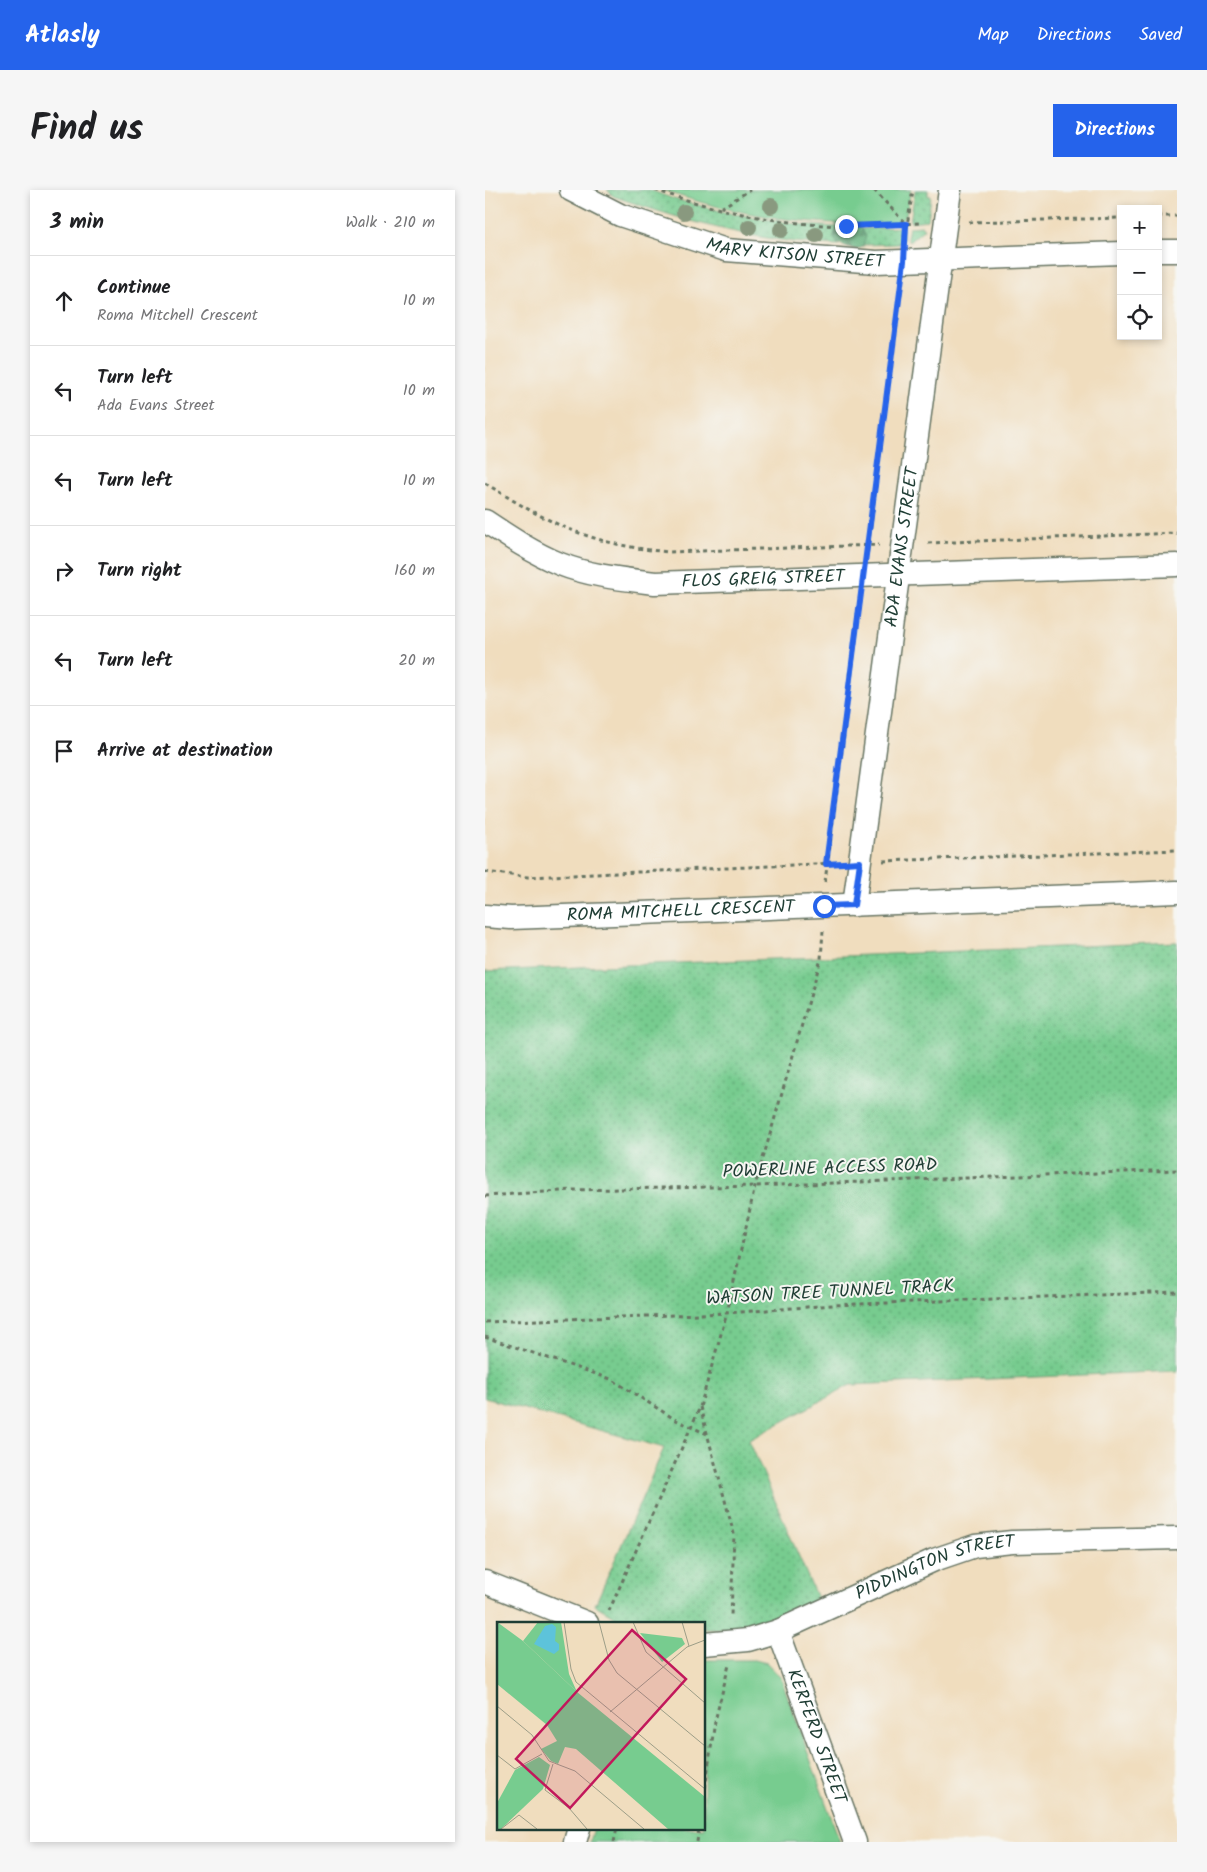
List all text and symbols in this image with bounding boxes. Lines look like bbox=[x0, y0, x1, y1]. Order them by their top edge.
text: Atlasly bbox=[25, 16, 100, 55]
text: Map bbox=[977, 21, 1009, 50]
text: Directions bbox=[1037, 21, 1111, 50]
text: Saved bbox=[1139, 21, 1182, 50]
text: Find us bbox=[30, 102, 143, 158]
button: Directions bbox=[1053, 104, 1177, 157]
map controls bbox=[1117, 205, 1162, 340]
button: + bbox=[1117, 205, 1162, 250]
text: 3 min bbox=[50, 206, 104, 239]
text: Walk · 210 m bbox=[345, 210, 435, 235]
route end bbox=[835, 215, 858, 238]
street label: MARY KITSON STREET bbox=[702, 230, 887, 277]
button: − bbox=[1117, 250, 1162, 295]
text: Continue bbox=[97, 273, 170, 303]
icon: ahead bbox=[50, 287, 78, 315]
text: 10 m bbox=[403, 288, 435, 313]
button: locate bbox=[1117, 295, 1162, 340]
text: Roma Mitchell Crescent bbox=[97, 303, 258, 328]
text: Turn left bbox=[97, 363, 172, 393]
icon: left bbox=[50, 377, 78, 405]
text: 10 m bbox=[403, 378, 435, 403]
text: Ada Evans Street bbox=[97, 393, 215, 418]
street label: ADA EVANS STREET bbox=[877, 464, 927, 629]
text: Turn left bbox=[97, 466, 172, 496]
icon: left bbox=[50, 467, 78, 495]
text: 10 m bbox=[403, 468, 435, 493]
text: Turn right bbox=[97, 556, 182, 586]
icon: right bbox=[50, 557, 78, 585]
text: 160 m bbox=[394, 558, 435, 583]
street label: FLOS GREIG STREET bbox=[681, 562, 847, 597]
text: Turn left bbox=[97, 646, 172, 676]
icon: left bbox=[50, 647, 78, 675]
text: 20 m bbox=[399, 648, 435, 673]
text: Arrive at destination bbox=[97, 736, 273, 766]
icon: arrive bbox=[50, 737, 78, 765]
street label: ROMA MITCHELL CRESCENT bbox=[566, 892, 797, 930]
route start bbox=[813, 895, 836, 918]
street label: POWERLINE ACCESS ROAD bbox=[722, 1151, 938, 1187]
street label: WATSON TREE TUNNEL TRACK bbox=[705, 1272, 955, 1314]
street label: PIDDINGTON STREET bbox=[851, 1527, 1017, 1608]
inset map bbox=[497, 1622, 705, 1830]
street label: KERFERD STREET bbox=[779, 1665, 855, 1809]

